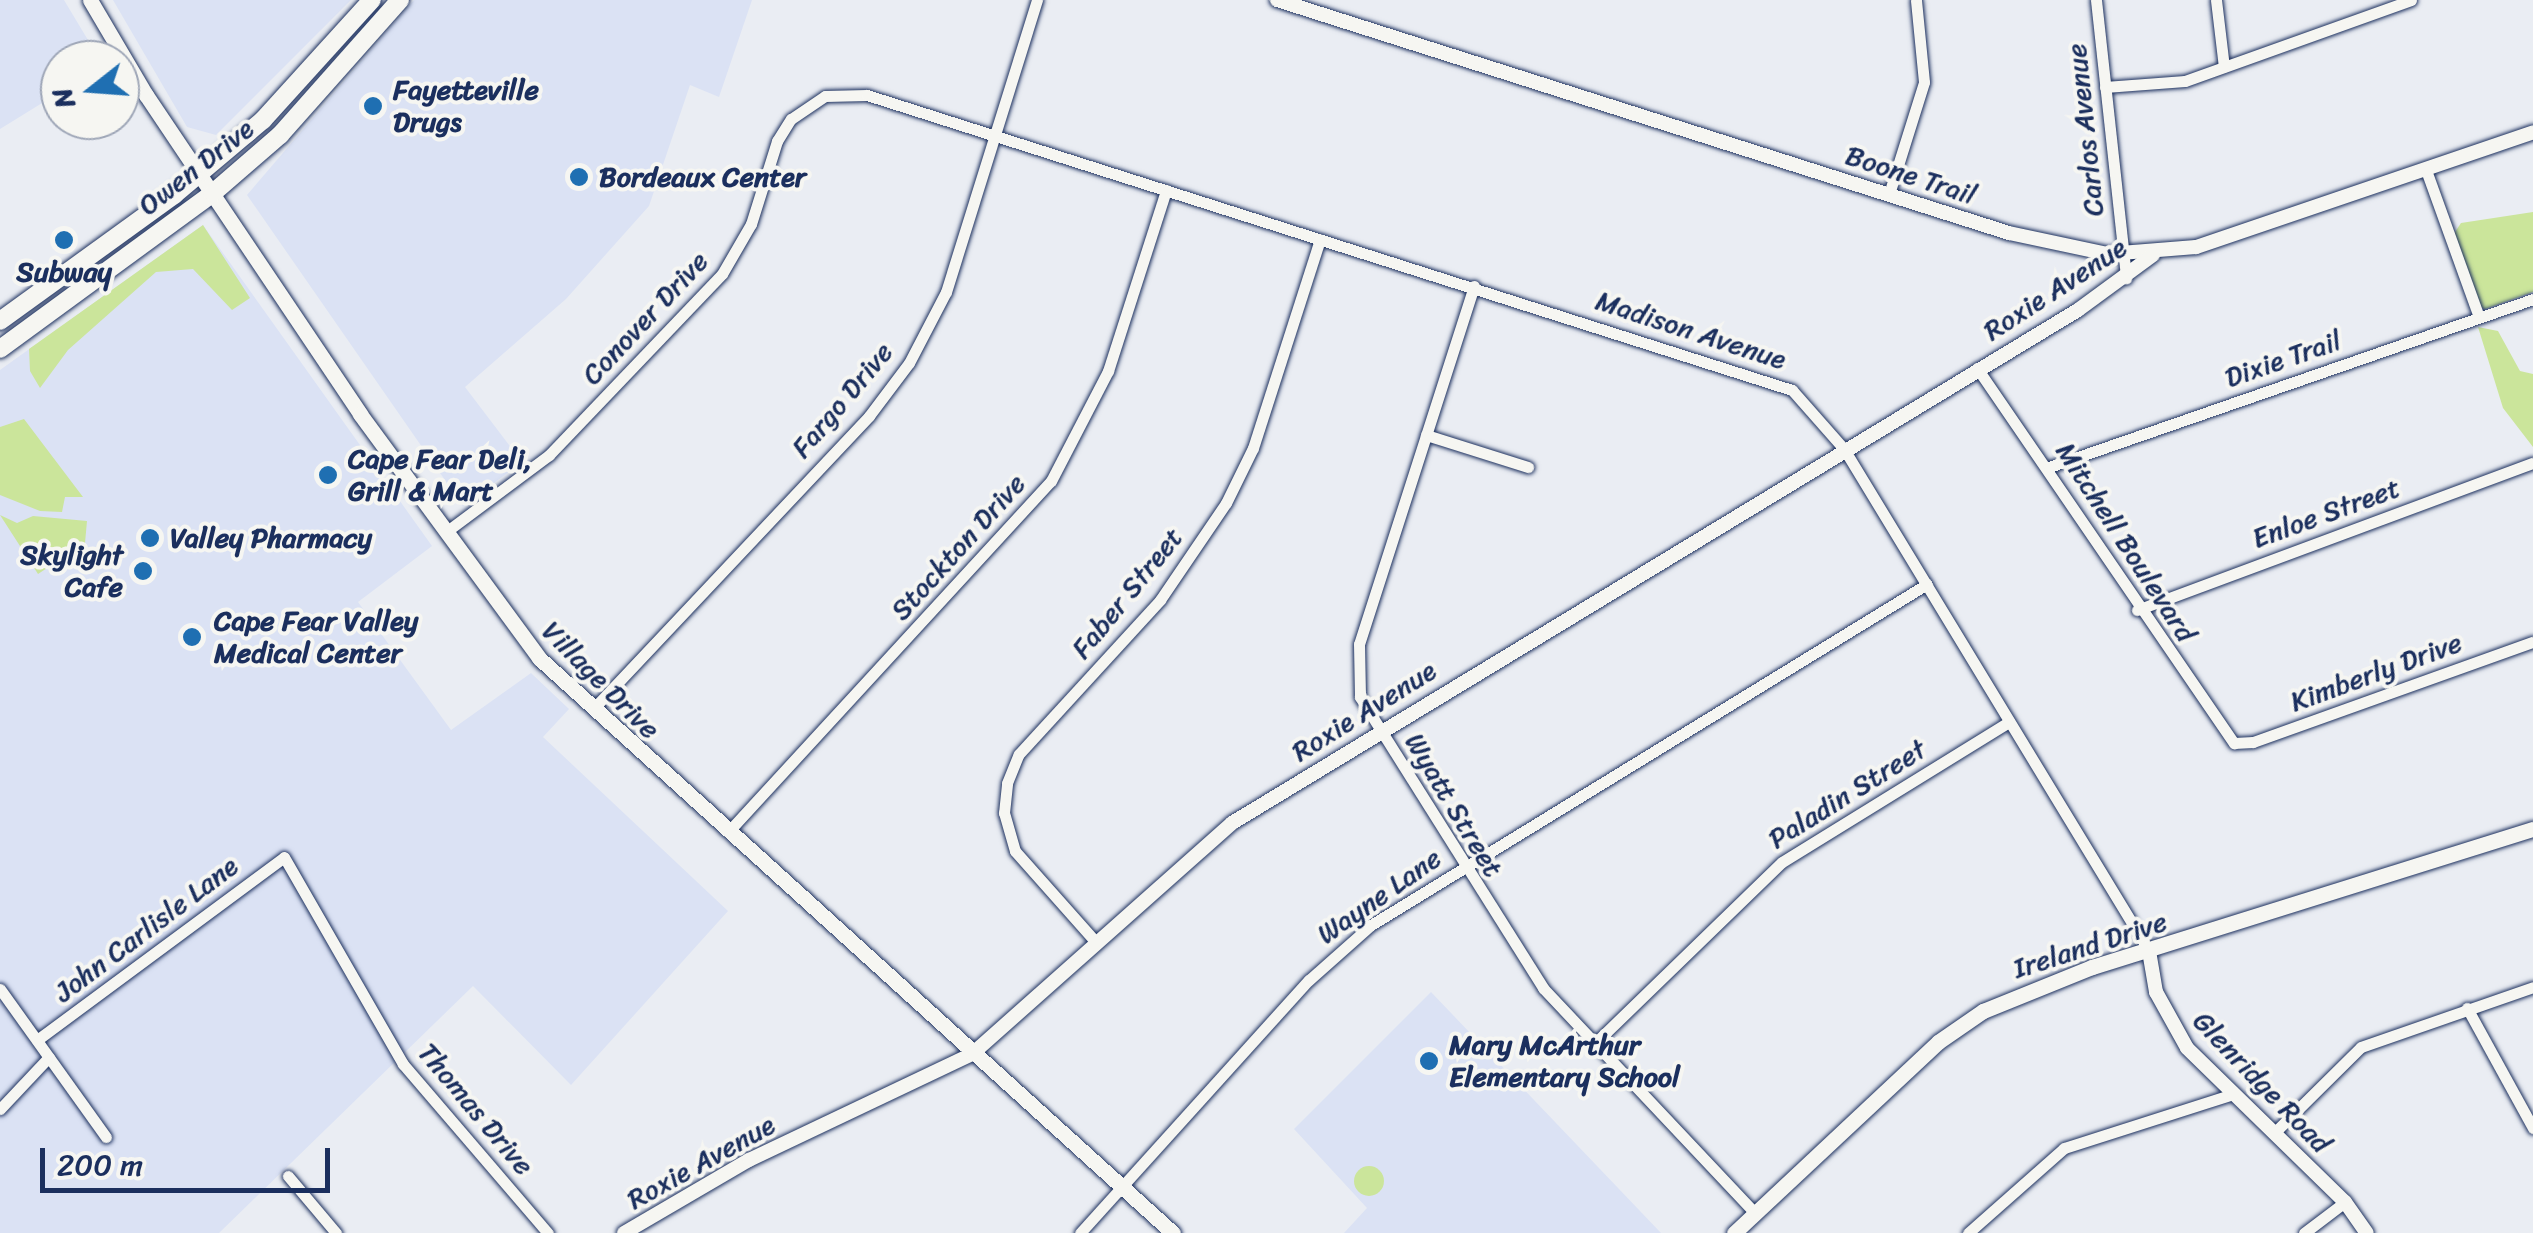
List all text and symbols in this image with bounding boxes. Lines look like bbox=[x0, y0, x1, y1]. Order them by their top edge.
north arrow bbox=[40, 40, 140, 140]
street label: Carlos Avenue bbox=[2059, 42, 2111, 218]
place label: Fayetteville Drugs bbox=[393, 73, 539, 139]
text: N bbox=[36, 82, 89, 115]
marker: Fayetteville Drugs bbox=[362, 95, 384, 117]
street label: Owen Drive bbox=[131, 111, 261, 223]
street label: Boone Trail bbox=[1841, 138, 1981, 212]
place label: Bordeaux Center bbox=[599, 160, 807, 194]
marker: Bordeaux Center bbox=[568, 166, 590, 188]
marker: Subway bbox=[53, 229, 75, 251]
street label: Roxie Avenue bbox=[1977, 230, 2133, 348]
street label: Conover Drive bbox=[575, 245, 715, 391]
place label: Subway bbox=[16, 255, 112, 289]
street label: Madison Avenue bbox=[1592, 283, 1790, 377]
street label: Dixie Trail bbox=[2220, 323, 2346, 395]
street label: Fargo Drive bbox=[784, 336, 900, 464]
street label: Mitchell Boulevard bbox=[2049, 436, 2203, 648]
place label: Cape Fear Deli, Grill & Mart bbox=[348, 442, 533, 508]
marker: Cape Fear Deli, Grill & Mart bbox=[317, 464, 339, 486]
street label: Stockton Drive bbox=[884, 467, 1032, 627]
street label: Enloe Street bbox=[2247, 471, 2405, 555]
place label: Valley Pharmacy bbox=[170, 521, 372, 555]
street label: Faber Street bbox=[1064, 521, 1190, 665]
marker: Valley Pharmacy bbox=[139, 527, 161, 549]
place label: Skylight Cafe bbox=[20, 538, 123, 604]
marker: Skylight Cafe bbox=[132, 560, 154, 582]
place label: Cape Fear Valley Medical Center bbox=[214, 604, 418, 670]
street label: Village Drive bbox=[535, 614, 667, 746]
marker: Cape Fear Valley Medical Center bbox=[179, 624, 205, 650]
street label: Kimberly Drive bbox=[2286, 625, 2466, 719]
street label: Roxie Avenue bbox=[1286, 653, 1442, 769]
street label: Wyatt Street bbox=[1398, 727, 1510, 883]
street label: Paladin Street bbox=[1762, 732, 1932, 856]
street label: Wayne Lane bbox=[1311, 841, 1447, 951]
street label: John Carlisle Lane bbox=[48, 849, 244, 1009]
street label: Ireland Drive bbox=[2009, 904, 2171, 986]
street label: Glenridge Road bbox=[2186, 1004, 2338, 1160]
place label: Mary McArthur Elementary School bbox=[1449, 1028, 1680, 1094]
street label: Thomas Drive bbox=[411, 1036, 541, 1182]
marker: Mary McArthur Elementary School bbox=[1418, 1050, 1440, 1072]
street label: Roxie Avenue bbox=[621, 1108, 781, 1216]
scale bar bbox=[45, 1128, 335, 1190]
text: 200 m bbox=[57, 1138, 143, 1192]

